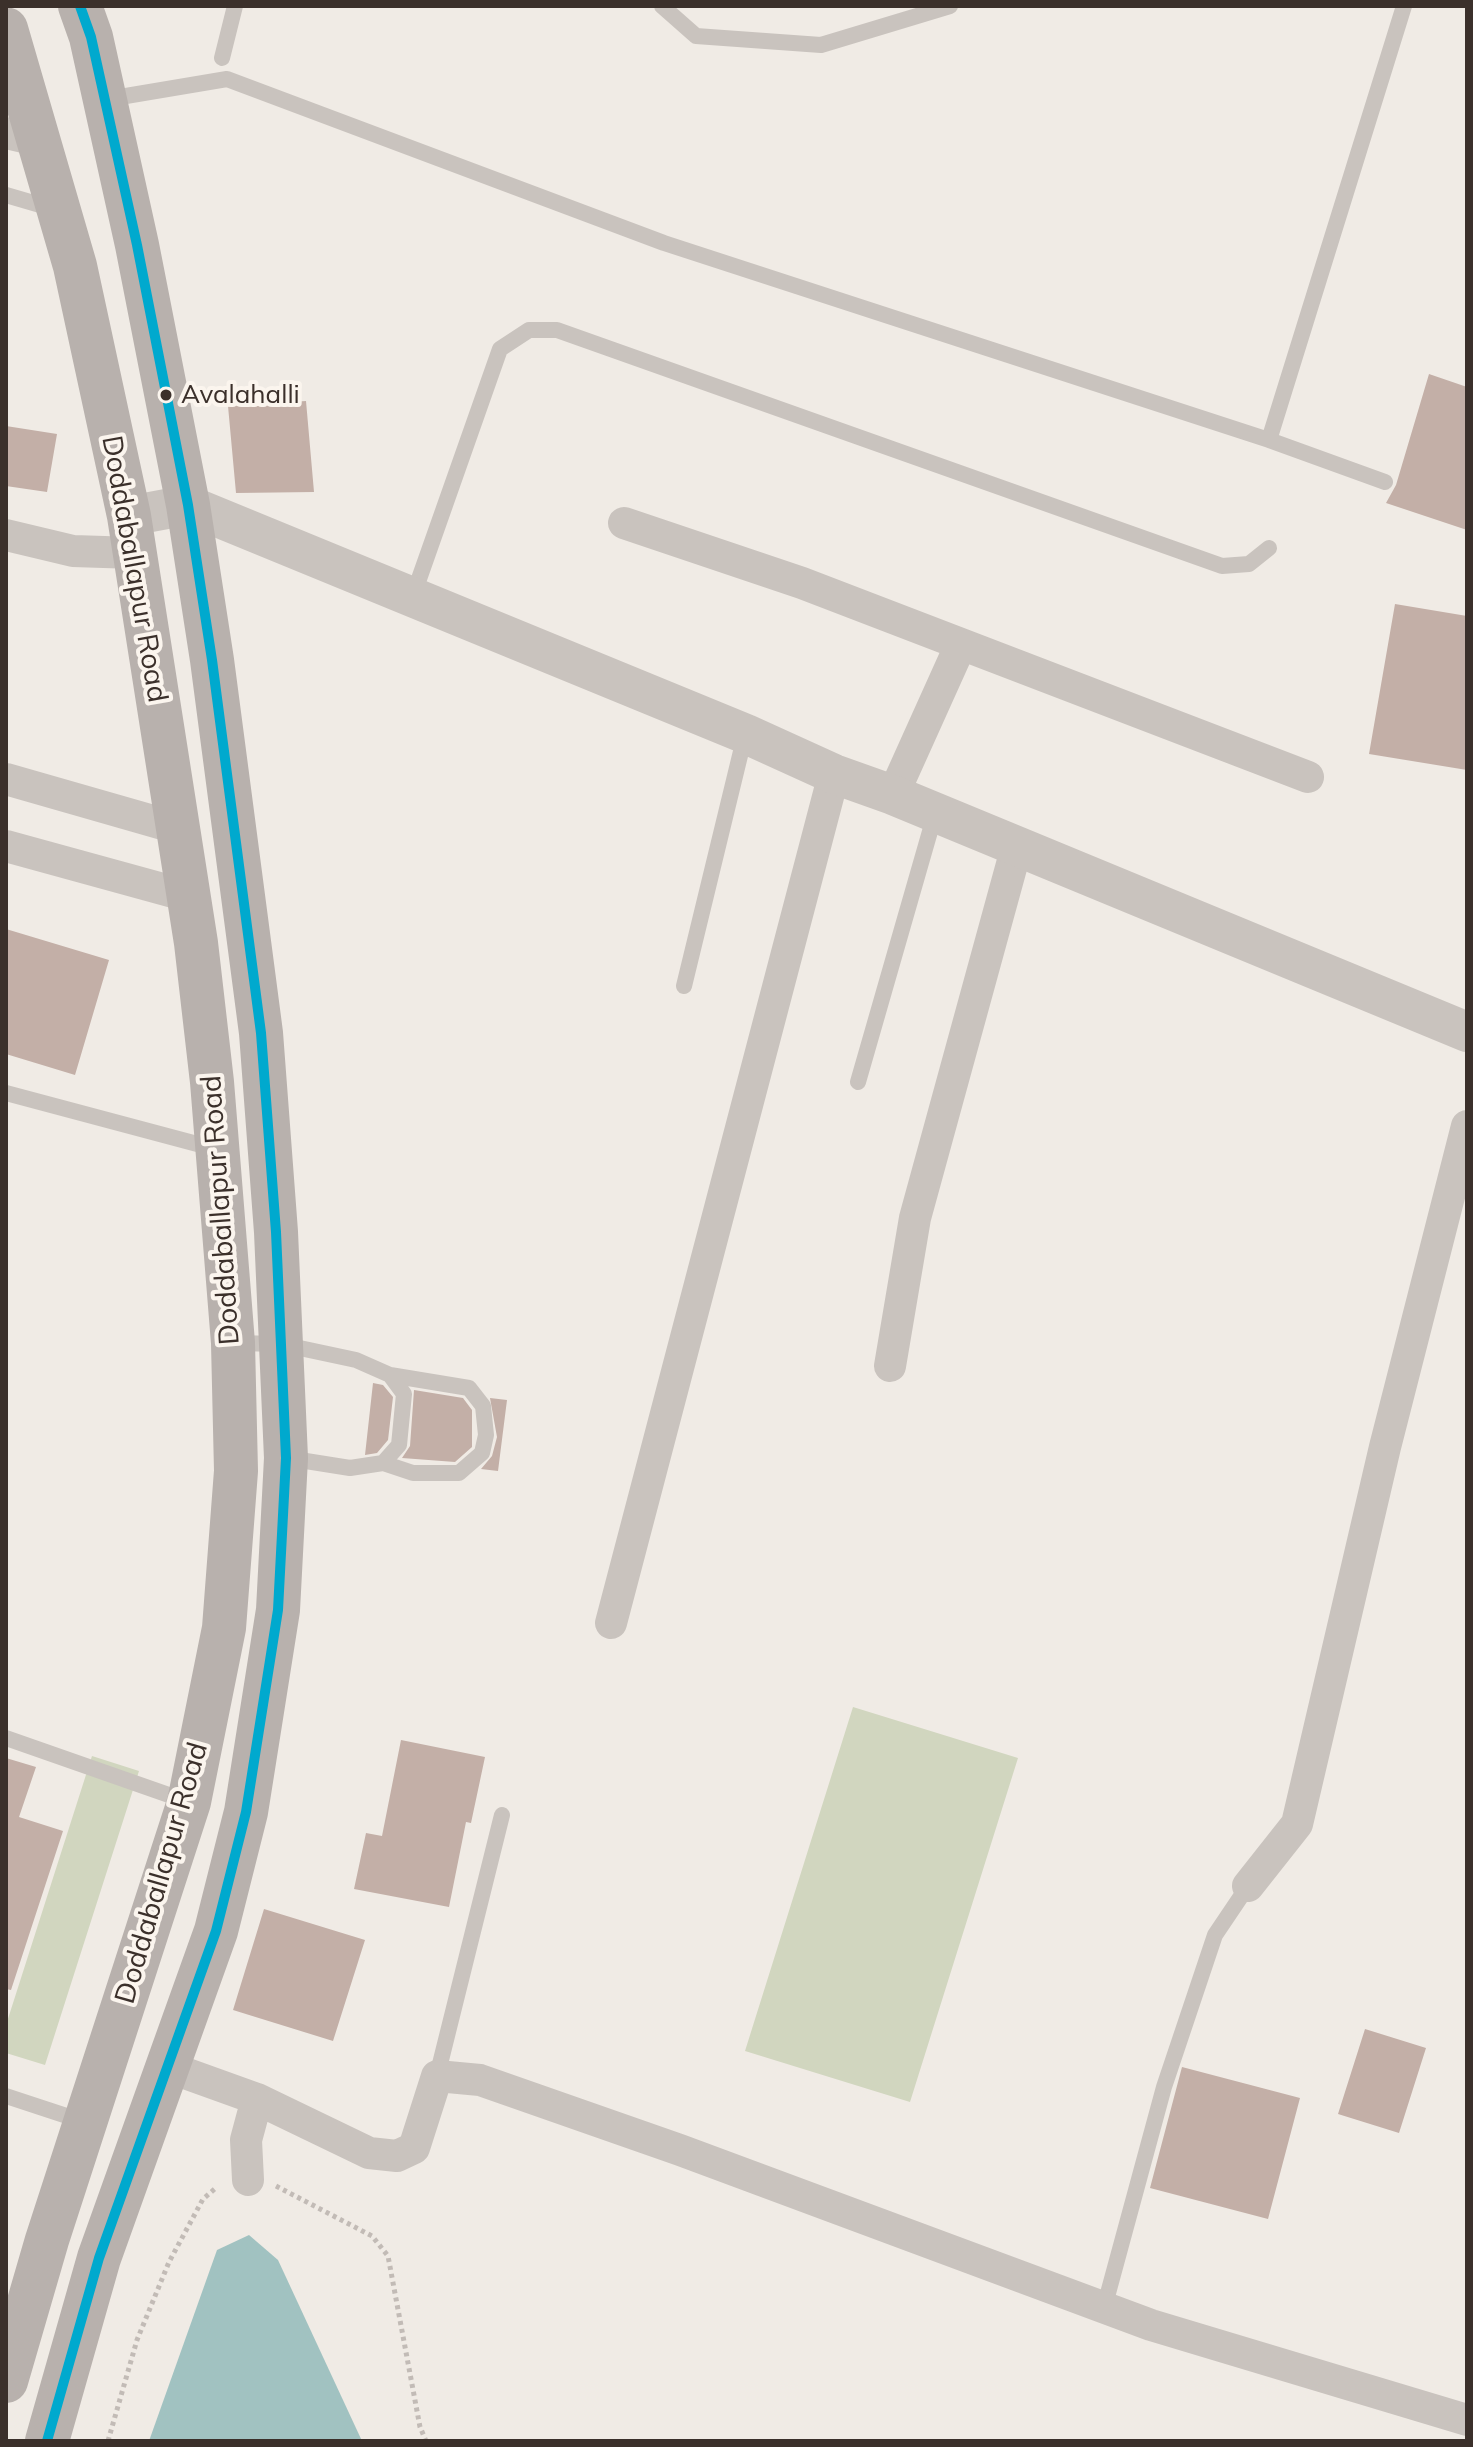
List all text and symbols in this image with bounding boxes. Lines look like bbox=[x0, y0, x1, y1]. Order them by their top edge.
place label: Avalahalli bbox=[181, 379, 300, 411]
marker: Avalahalli bbox=[158, 387, 174, 403]
street label: Doddaballapur Road bbox=[94, 433, 174, 705]
street label: Doddaballapur Road bbox=[195, 1074, 247, 1346]
street label: Doddaballapur Road bbox=[109, 1739, 215, 2007]

